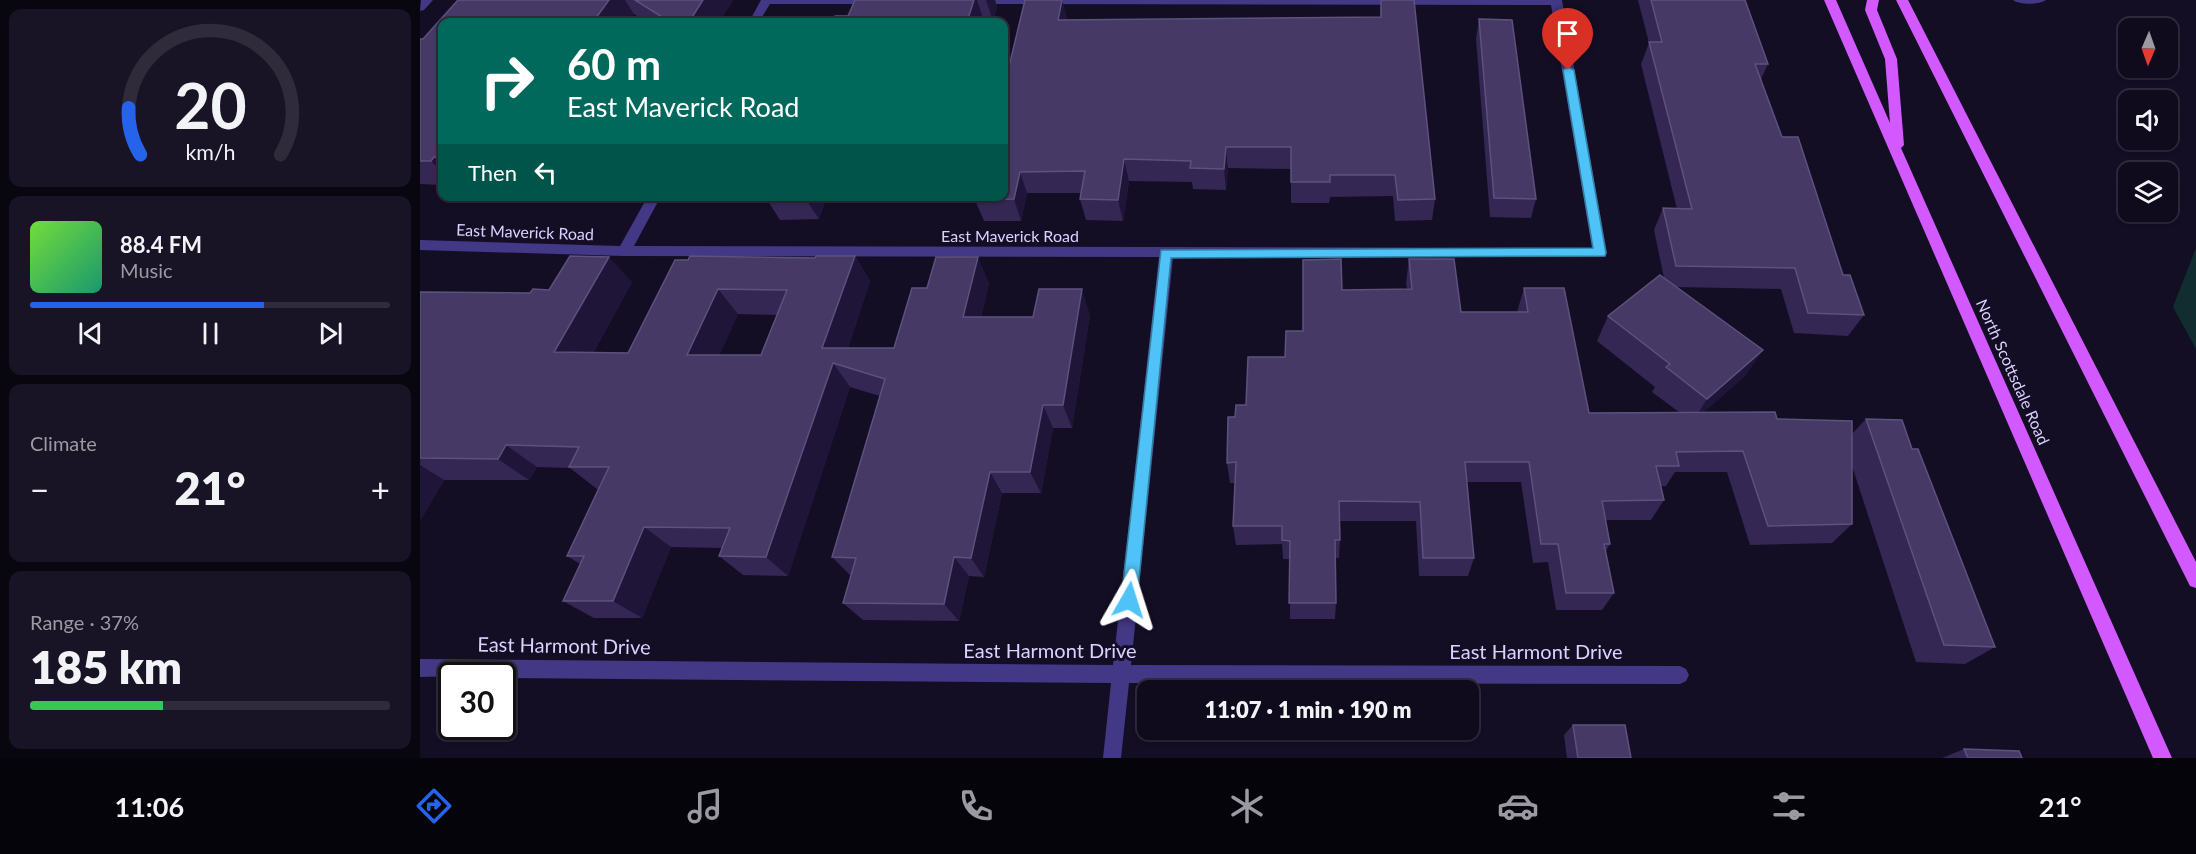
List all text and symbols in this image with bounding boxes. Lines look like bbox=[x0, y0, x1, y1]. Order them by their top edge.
pin bbox=[1542, 8, 1593, 70]
icon: arrive bbox=[1551, 17, 1584, 50]
north arrow bbox=[2118, 18, 2178, 78]
map controls bbox=[2118, 18, 2178, 222]
text: 60 m bbox=[567, 39, 661, 89]
icon: right bbox=[468, 42, 546, 120]
text: 20 bbox=[174, 67, 246, 142]
text: East Maverick Road bbox=[567, 90, 799, 123]
button: sound bbox=[2118, 90, 2178, 150]
text: km/h bbox=[185, 140, 235, 166]
icon: left bbox=[529, 156, 562, 189]
text: Then bbox=[468, 159, 517, 186]
button: layers bbox=[2118, 162, 2178, 222]
street label: East Maverick Road bbox=[456, 220, 594, 243]
street label: East Maverick Road bbox=[941, 226, 1079, 245]
text: 88.4 FM bbox=[120, 231, 202, 258]
text: Music bbox=[120, 258, 173, 282]
street label: North Scottsdale Road bbox=[1973, 296, 2054, 447]
icon: previous bbox=[74, 317, 107, 350]
icon: pause bbox=[194, 317, 227, 350]
icon: next bbox=[314, 317, 347, 350]
text: Climate bbox=[30, 431, 97, 455]
text: 21° bbox=[175, 461, 245, 515]
text: − bbox=[30, 469, 49, 509]
text: + bbox=[371, 469, 390, 509]
position arrow bbox=[1097, 568, 1161, 632]
text: Range · 37% bbox=[30, 610, 139, 634]
street label: East Harmont Drive bbox=[477, 631, 651, 659]
street label: East Harmont Drive bbox=[963, 638, 1137, 662]
street label: East Harmont Drive bbox=[1449, 639, 1623, 663]
text: 185 km bbox=[30, 640, 182, 694]
speed limit sign: 30 bbox=[438, 662, 516, 740]
text: 11:07 · 1 min · 190 m bbox=[1205, 696, 1411, 723]
icon: directions bbox=[413, 785, 455, 827]
icon: music bbox=[684, 785, 726, 827]
icon: phone bbox=[955, 785, 997, 827]
icon: climate bbox=[1226, 785, 1268, 827]
icon: car bbox=[1497, 785, 1539, 827]
icon: filters bbox=[1768, 785, 1810, 827]
text: 11:06 bbox=[114, 790, 184, 823]
text: 21° bbox=[2039, 790, 2081, 823]

